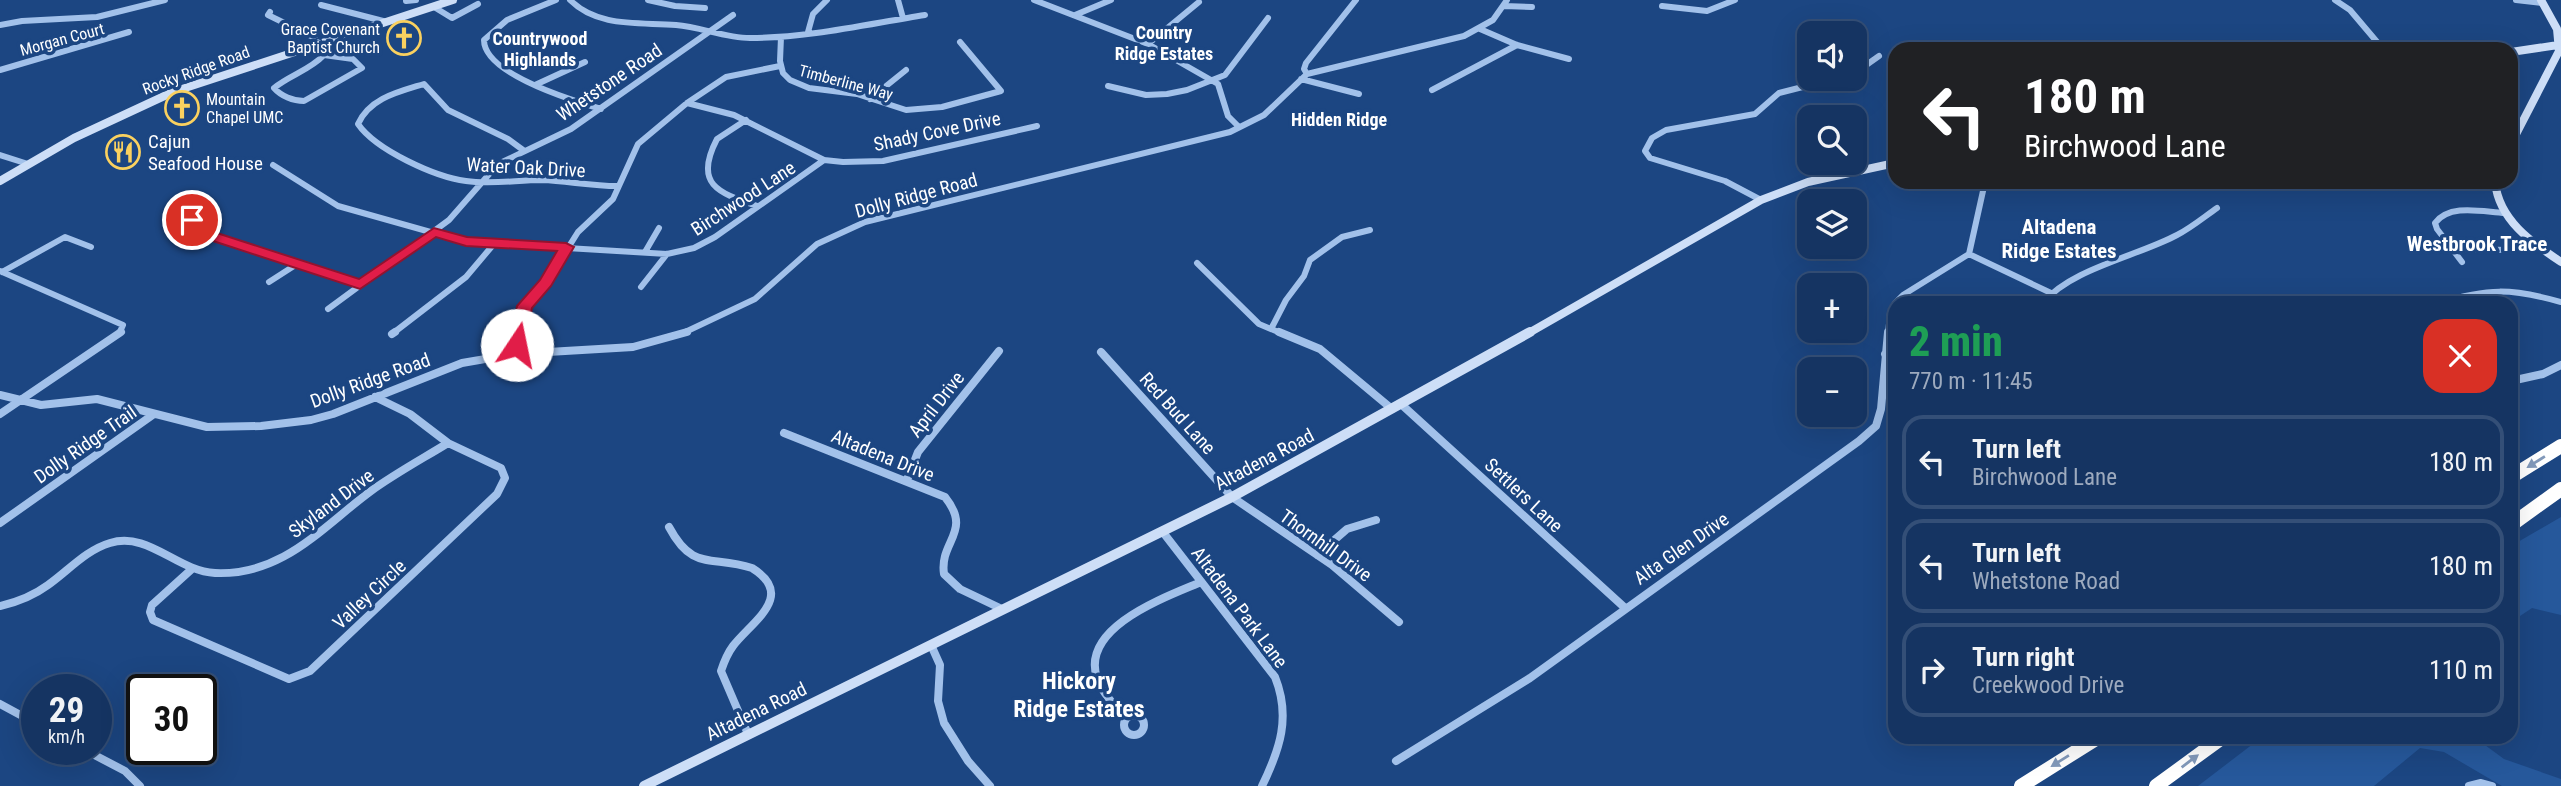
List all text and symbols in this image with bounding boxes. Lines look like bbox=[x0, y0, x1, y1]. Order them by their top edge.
street label: Morgan Court bbox=[18, 19, 107, 60]
church icon: Grace Covenant Baptist Church bbox=[385, 19, 423, 57]
place label: Grace Covenant Baptist Church bbox=[281, 20, 380, 57]
map controls bbox=[1797, 21, 1867, 427]
button: sound bbox=[1797, 21, 1867, 91]
district label: Country Ridge Estates bbox=[1115, 22, 1213, 64]
district label: Countrywood Highlands bbox=[493, 28, 587, 70]
street label: Whetstone Road bbox=[552, 39, 666, 126]
street label: Rocky Ridge Road bbox=[140, 42, 252, 99]
street label: Timberline Way bbox=[797, 61, 895, 104]
text: 180 m bbox=[2024, 68, 2146, 125]
icon: left bbox=[1909, 70, 2000, 161]
church icon: Mountain Chapel UMC bbox=[163, 89, 201, 127]
place label: Mountain Chapel UMC bbox=[206, 90, 283, 127]
button: search bbox=[1797, 105, 1867, 175]
street label: Shady Cove Drive bbox=[872, 107, 1003, 156]
district label: Hidden Ridge bbox=[1291, 109, 1387, 130]
text: Birchwood Lane bbox=[2024, 127, 2226, 165]
place label: Cajun Seafood House bbox=[148, 130, 263, 175]
restaurant icon: Cajun Seafood House bbox=[104, 133, 142, 171]
street label: Water Oak Drive bbox=[466, 153, 586, 182]
street label: Birchwood Lane bbox=[687, 156, 800, 241]
street label: Dolly Ridge Road bbox=[852, 168, 980, 223]
button: layers bbox=[1797, 189, 1867, 259]
pin bbox=[162, 190, 222, 250]
icon: arrive bbox=[173, 201, 211, 239]
district label: Altadena Ridge Estates bbox=[2002, 215, 2116, 263]
district label: Westbrook Trace bbox=[2407, 232, 2547, 256]
button: + bbox=[1797, 273, 1867, 343]
position arrow bbox=[480, 308, 554, 382]
text: 2 min bbox=[1909, 317, 2003, 366]
button: close bbox=[2423, 319, 2497, 393]
street label: Dolly Ridge Road bbox=[307, 348, 433, 413]
button: − bbox=[1797, 357, 1867, 427]
street label: April Drive bbox=[904, 367, 969, 442]
street label: Red Bud Lane bbox=[1135, 368, 1220, 459]
text: 770 m · 11:45 bbox=[1909, 368, 2033, 395]
street label: Dolly Ridge Trail bbox=[30, 401, 141, 488]
street label: Altadena Drive bbox=[828, 424, 938, 487]
street label: Altadena Road bbox=[1211, 424, 1318, 495]
text: Turn left bbox=[1972, 434, 2061, 464]
icon: left bbox=[1913, 443, 1951, 481]
text: 180 m bbox=[2429, 447, 2493, 477]
street label: Settlers Lane bbox=[1480, 453, 1568, 537]
one-way arrow bbox=[2526, 455, 2546, 468]
street label: Skyland Drive bbox=[284, 464, 379, 543]
text: Birchwood Lane bbox=[1972, 464, 2117, 491]
street label: Thornhill Drive bbox=[1275, 504, 1376, 587]
street label: Alta Glen Drive bbox=[1629, 507, 1733, 589]
text: Turn left bbox=[1972, 538, 2061, 568]
street label: Altadena Park Lane bbox=[1187, 542, 1293, 672]
icon: left bbox=[1913, 547, 1951, 585]
text: 180 m bbox=[2429, 551, 2493, 581]
street label: Valley Circle bbox=[328, 555, 411, 634]
text: Whetstone Road bbox=[1972, 568, 2120, 595]
text: Turn right bbox=[1972, 642, 2074, 672]
icon: right bbox=[1913, 651, 1951, 689]
text: 110 m bbox=[2429, 655, 2493, 685]
district label: Hickory Ridge Estates bbox=[1013, 667, 1145, 723]
text: Creekwood Drive bbox=[1972, 672, 2124, 699]
speed limit sign: 30 bbox=[126, 674, 217, 765]
street label: Altadena Road bbox=[702, 677, 810, 746]
text: 29 bbox=[49, 690, 84, 731]
text: km/h bbox=[48, 726, 85, 747]
one-way arrow bbox=[2050, 755, 2069, 768]
one-way arrow bbox=[2181, 755, 2199, 769]

